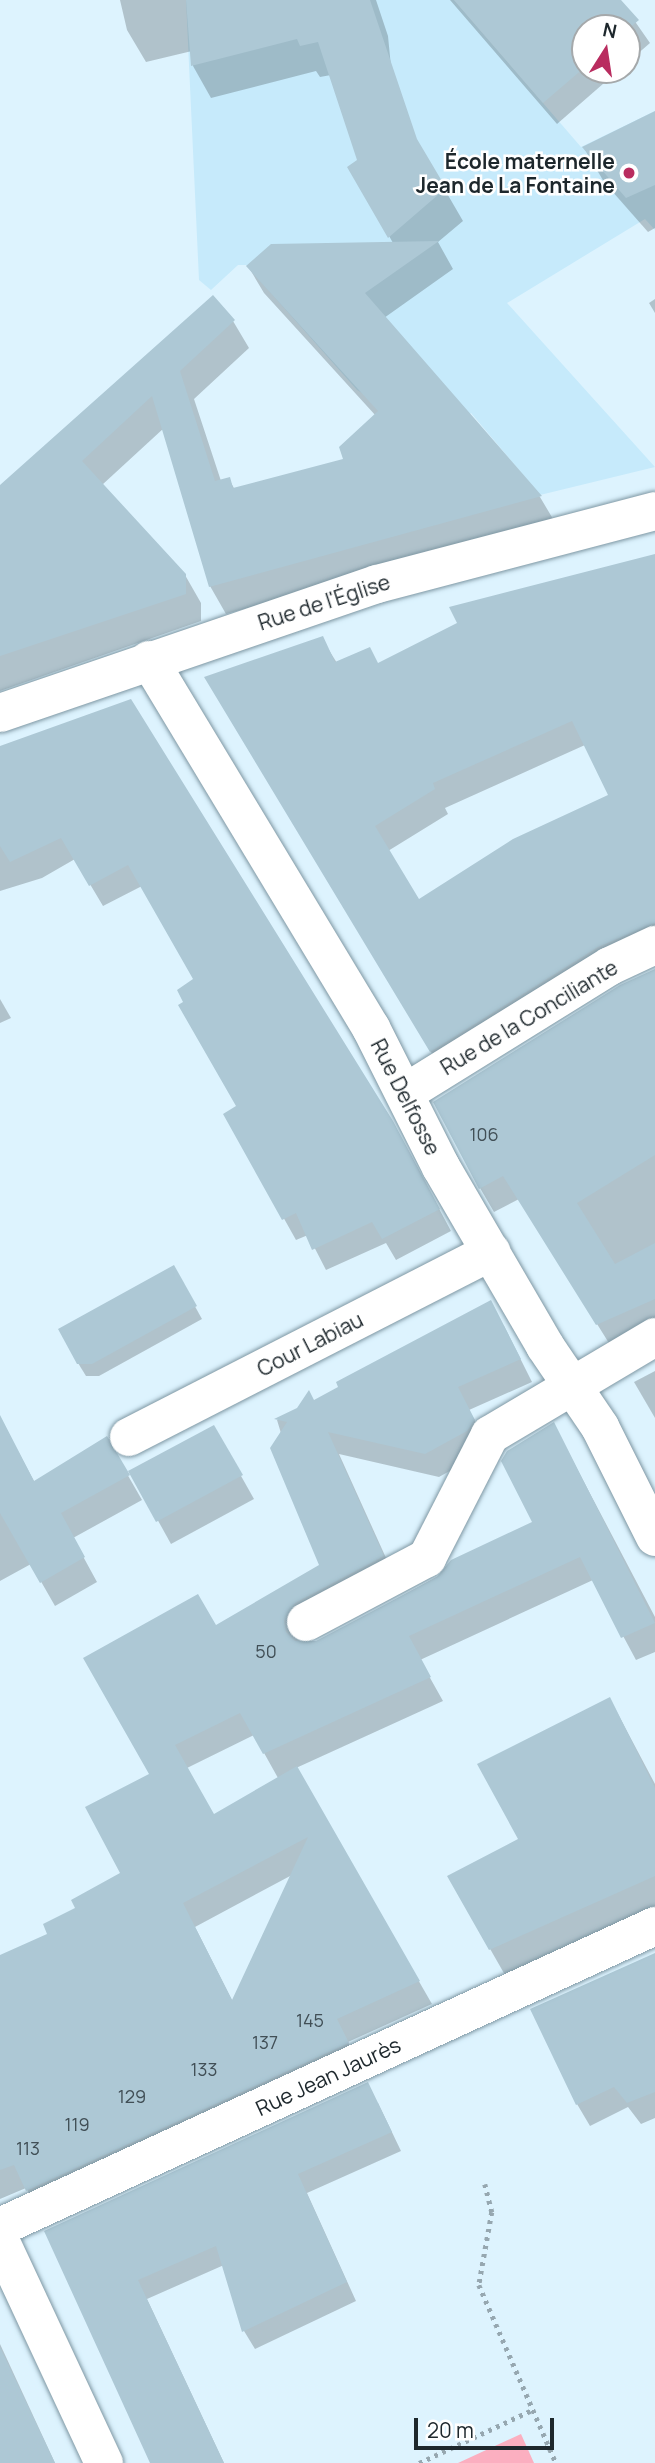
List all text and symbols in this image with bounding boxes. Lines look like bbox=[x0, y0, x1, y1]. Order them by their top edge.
north arrow bbox=[571, 14, 641, 84]
text: N bbox=[601, 16, 619, 45]
place label: École maternelle Jean de La Fontaine bbox=[416, 148, 615, 198]
marker: École maternelle Jean de La Fontaine bbox=[621, 165, 637, 181]
street label: Rue de l'Église bbox=[255, 569, 393, 635]
street label: Rue de la Conciliante bbox=[436, 954, 622, 1080]
street label: Rue Delfosse bbox=[366, 1035, 446, 1159]
house number: 106 bbox=[469, 1123, 499, 1145]
street label: Cour Labiau bbox=[253, 1307, 367, 1381]
house number: 50 bbox=[255, 1640, 277, 1662]
house number: 145 bbox=[296, 2009, 324, 2031]
street label: Rue Jean Jaurès bbox=[251, 2031, 405, 2121]
house number: 137 bbox=[252, 2031, 278, 2053]
house number: 133 bbox=[191, 2058, 217, 2080]
house number: 129 bbox=[118, 2085, 146, 2107]
house number: 119 bbox=[64, 2113, 90, 2135]
house number: 113 bbox=[16, 2137, 40, 2159]
scale bar bbox=[417, 2404, 557, 2448]
text: 20 m bbox=[427, 2416, 474, 2444]

